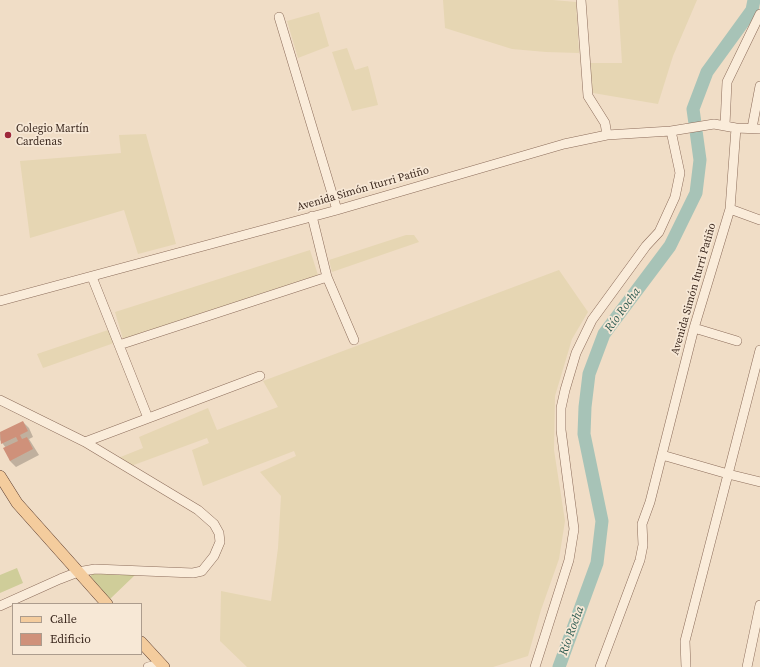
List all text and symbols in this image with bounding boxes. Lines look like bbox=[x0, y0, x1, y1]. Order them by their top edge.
place label: Colegio Martín Cardenas bbox=[16, 122, 89, 148]
marker: Colegio Martín Cardenas bbox=[3, 130, 13, 140]
street label: Avenida Simón Iturri Patiño bbox=[296, 164, 430, 214]
street label: Avenida Simón Iturri Patiño bbox=[669, 222, 719, 356]
water label: Río Rocha bbox=[602, 285, 644, 335]
legend bbox=[12, 603, 142, 655]
water label: Río Rocha bbox=[557, 605, 587, 657]
text: Calle bbox=[50, 611, 77, 627]
text: Edificio bbox=[50, 631, 91, 647]

